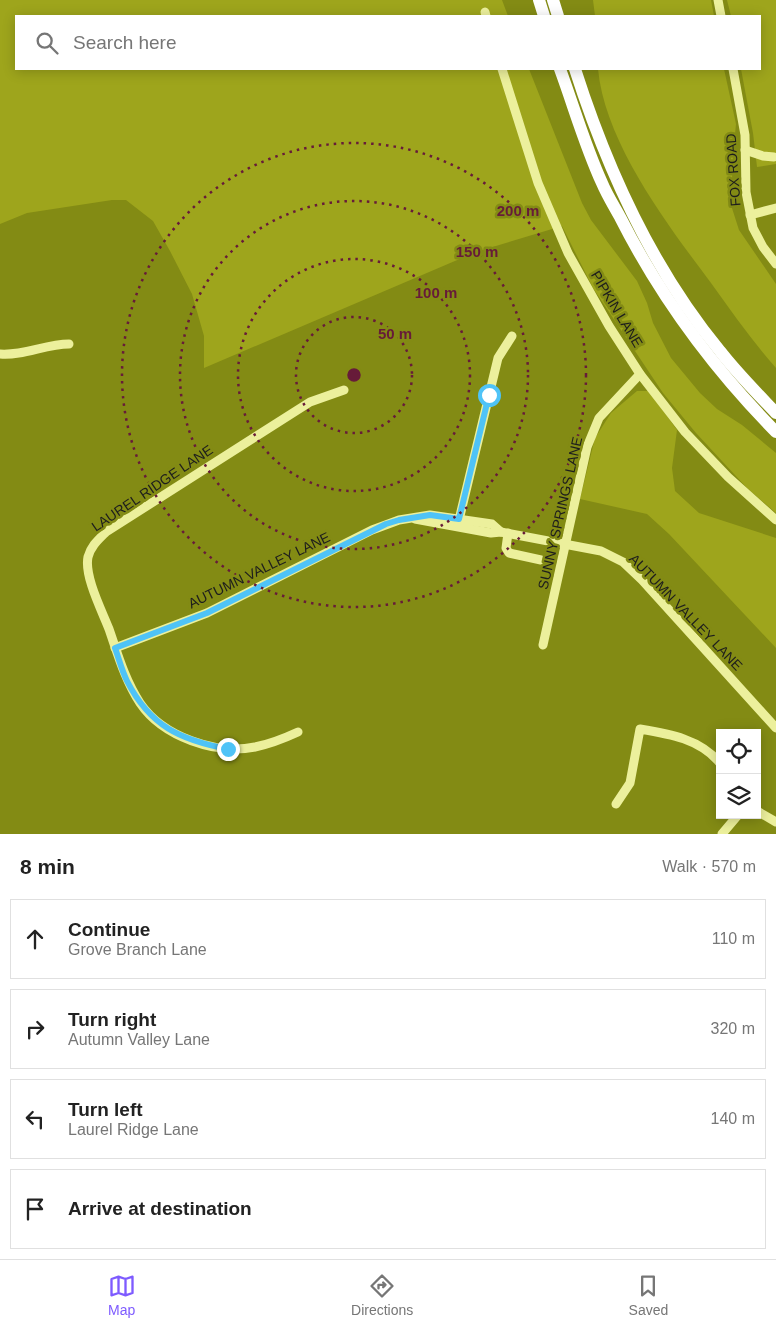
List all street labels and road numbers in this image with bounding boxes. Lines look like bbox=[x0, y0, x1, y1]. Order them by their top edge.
street label: FOX ROAD bbox=[722, 133, 744, 207]
street label: PIPKIN LANE bbox=[588, 268, 646, 350]
street label: SUNNY SPRINGS LANE bbox=[535, 435, 585, 591]
street label: LAUREL RIDGE LANE bbox=[88, 441, 216, 535]
street label: AUTUMN VALLEY LANE bbox=[185, 529, 333, 611]
street label: AUTUMN VALLEY LANE bbox=[626, 550, 746, 674]

